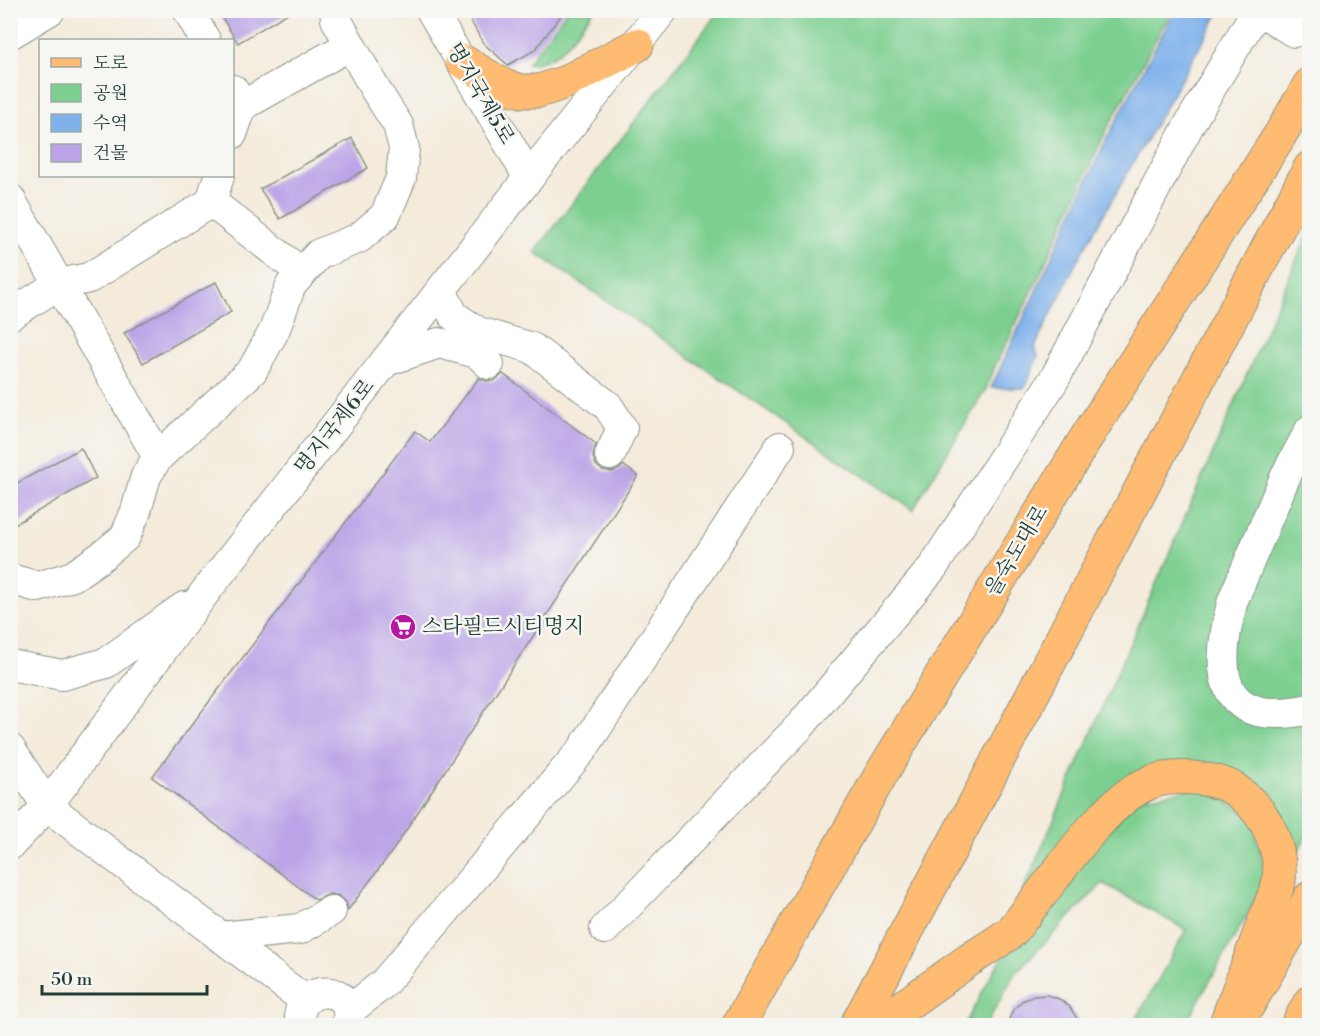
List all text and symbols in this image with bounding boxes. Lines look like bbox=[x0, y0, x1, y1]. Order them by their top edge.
legend bbox=[39, 39, 234, 177]
street label: 명지국제5로 bbox=[440, 39, 520, 149]
text: 도로 bbox=[93, 52, 128, 75]
text: 공원 bbox=[93, 82, 128, 105]
text: 수역 bbox=[93, 112, 128, 135]
text: 건물 bbox=[93, 142, 128, 165]
street label: 명지국제6로 bbox=[290, 374, 380, 480]
street label: 을숙도대로 bbox=[980, 501, 1054, 601]
supermarket icon: 스타필드시티명지 bbox=[388, 612, 418, 642]
place label: 스타필드시티명지 bbox=[422, 614, 584, 640]
scale bar bbox=[42, 958, 207, 996]
text: 50 m bbox=[51, 968, 93, 991]

